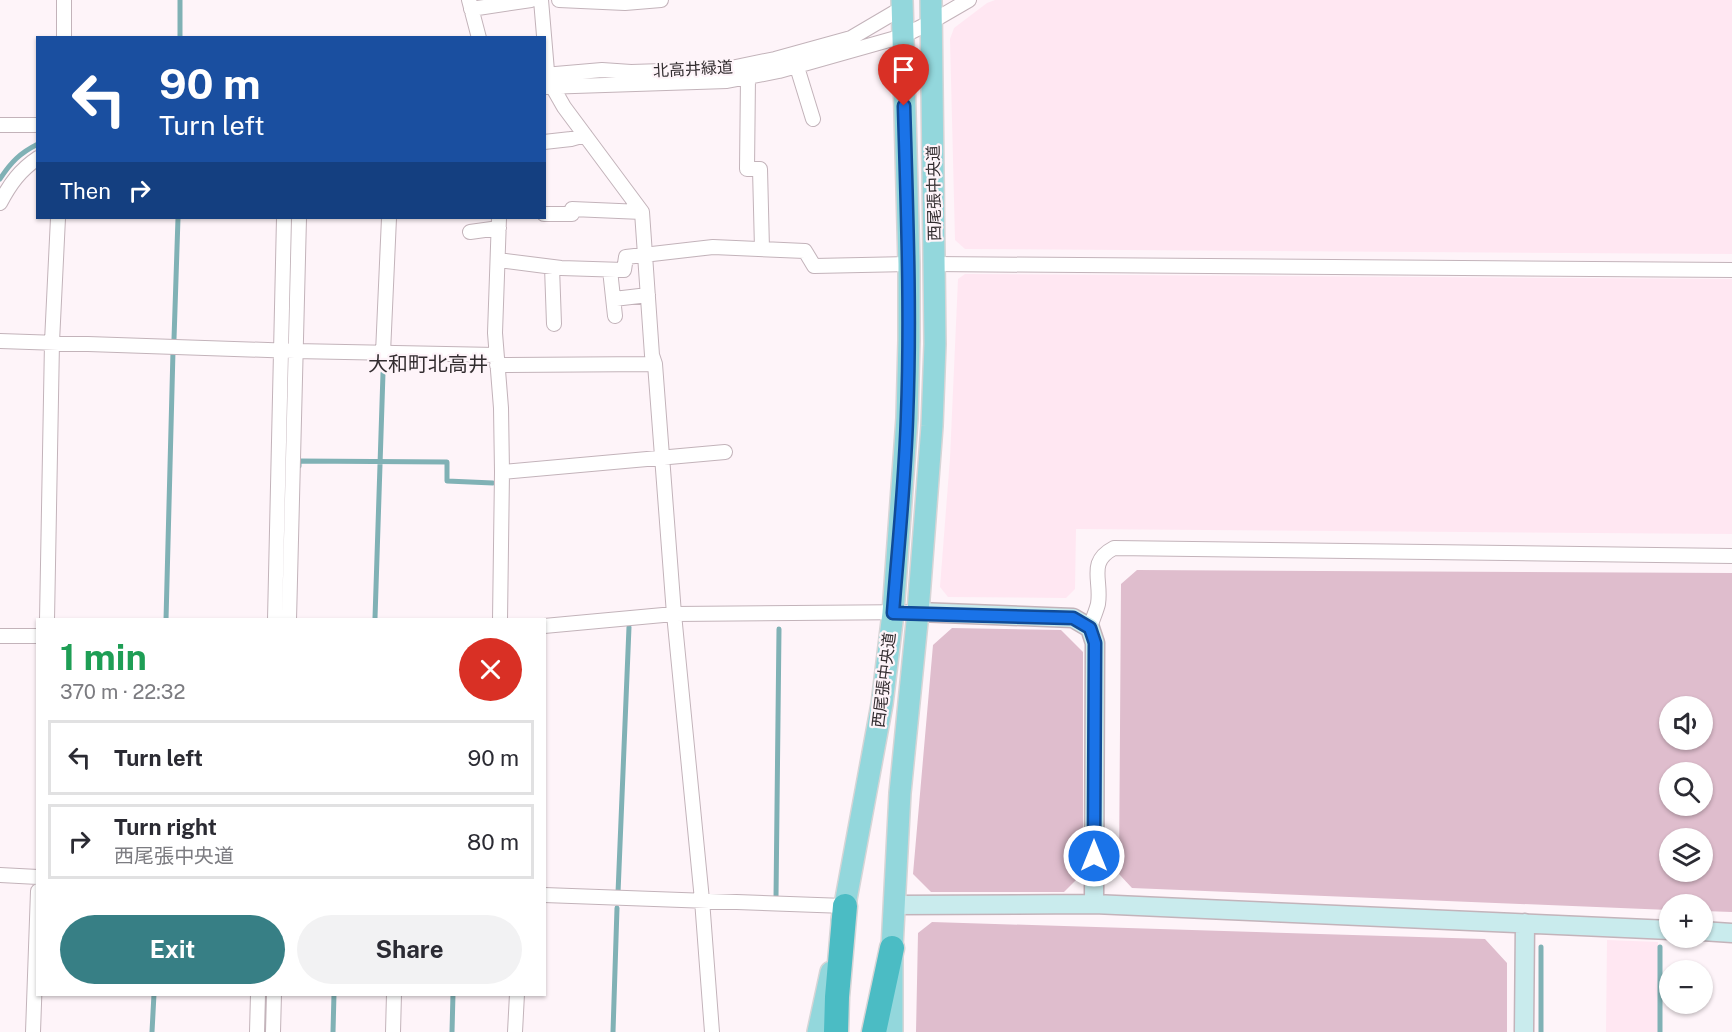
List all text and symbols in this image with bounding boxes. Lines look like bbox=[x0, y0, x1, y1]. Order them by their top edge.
pin bbox=[878, 44, 929, 106]
icon: arrive bbox=[887, 53, 920, 86]
street label: 北高井緑道 bbox=[653, 57, 733, 81]
text: 90 m bbox=[159, 59, 261, 108]
icon: left bbox=[60, 60, 138, 138]
text: Turn left bbox=[159, 109, 265, 141]
street label: 西尾張中央道 bbox=[924, 145, 944, 241]
icon: right bbox=[123, 174, 156, 207]
text: Then bbox=[60, 178, 111, 204]
district label: 大和町北高井 bbox=[368, 352, 488, 376]
street label: 西尾張中央道 bbox=[869, 631, 899, 729]
text: 1 min bbox=[60, 636, 147, 678]
button: close bbox=[459, 638, 522, 701]
text: 370 m · 22:32 bbox=[60, 680, 185, 704]
map controls bbox=[1659, 696, 1713, 1014]
button: sound bbox=[1659, 696, 1713, 750]
icon: left bbox=[63, 741, 96, 774]
text: Turn left bbox=[114, 745, 203, 771]
text: 90 m bbox=[468, 745, 519, 771]
button: search bbox=[1659, 762, 1713, 816]
text: Turn right bbox=[114, 814, 217, 840]
position arrow bbox=[1062, 824, 1126, 888]
icon: right bbox=[63, 825, 96, 858]
button: layers bbox=[1659, 828, 1713, 882]
text: 80 m bbox=[467, 829, 519, 855]
text: 西尾張中央道 bbox=[114, 844, 234, 868]
button: + bbox=[1659, 894, 1713, 948]
button: Exit bbox=[60, 915, 285, 984]
button: Share bbox=[297, 915, 522, 984]
button: − bbox=[1659, 960, 1713, 1014]

